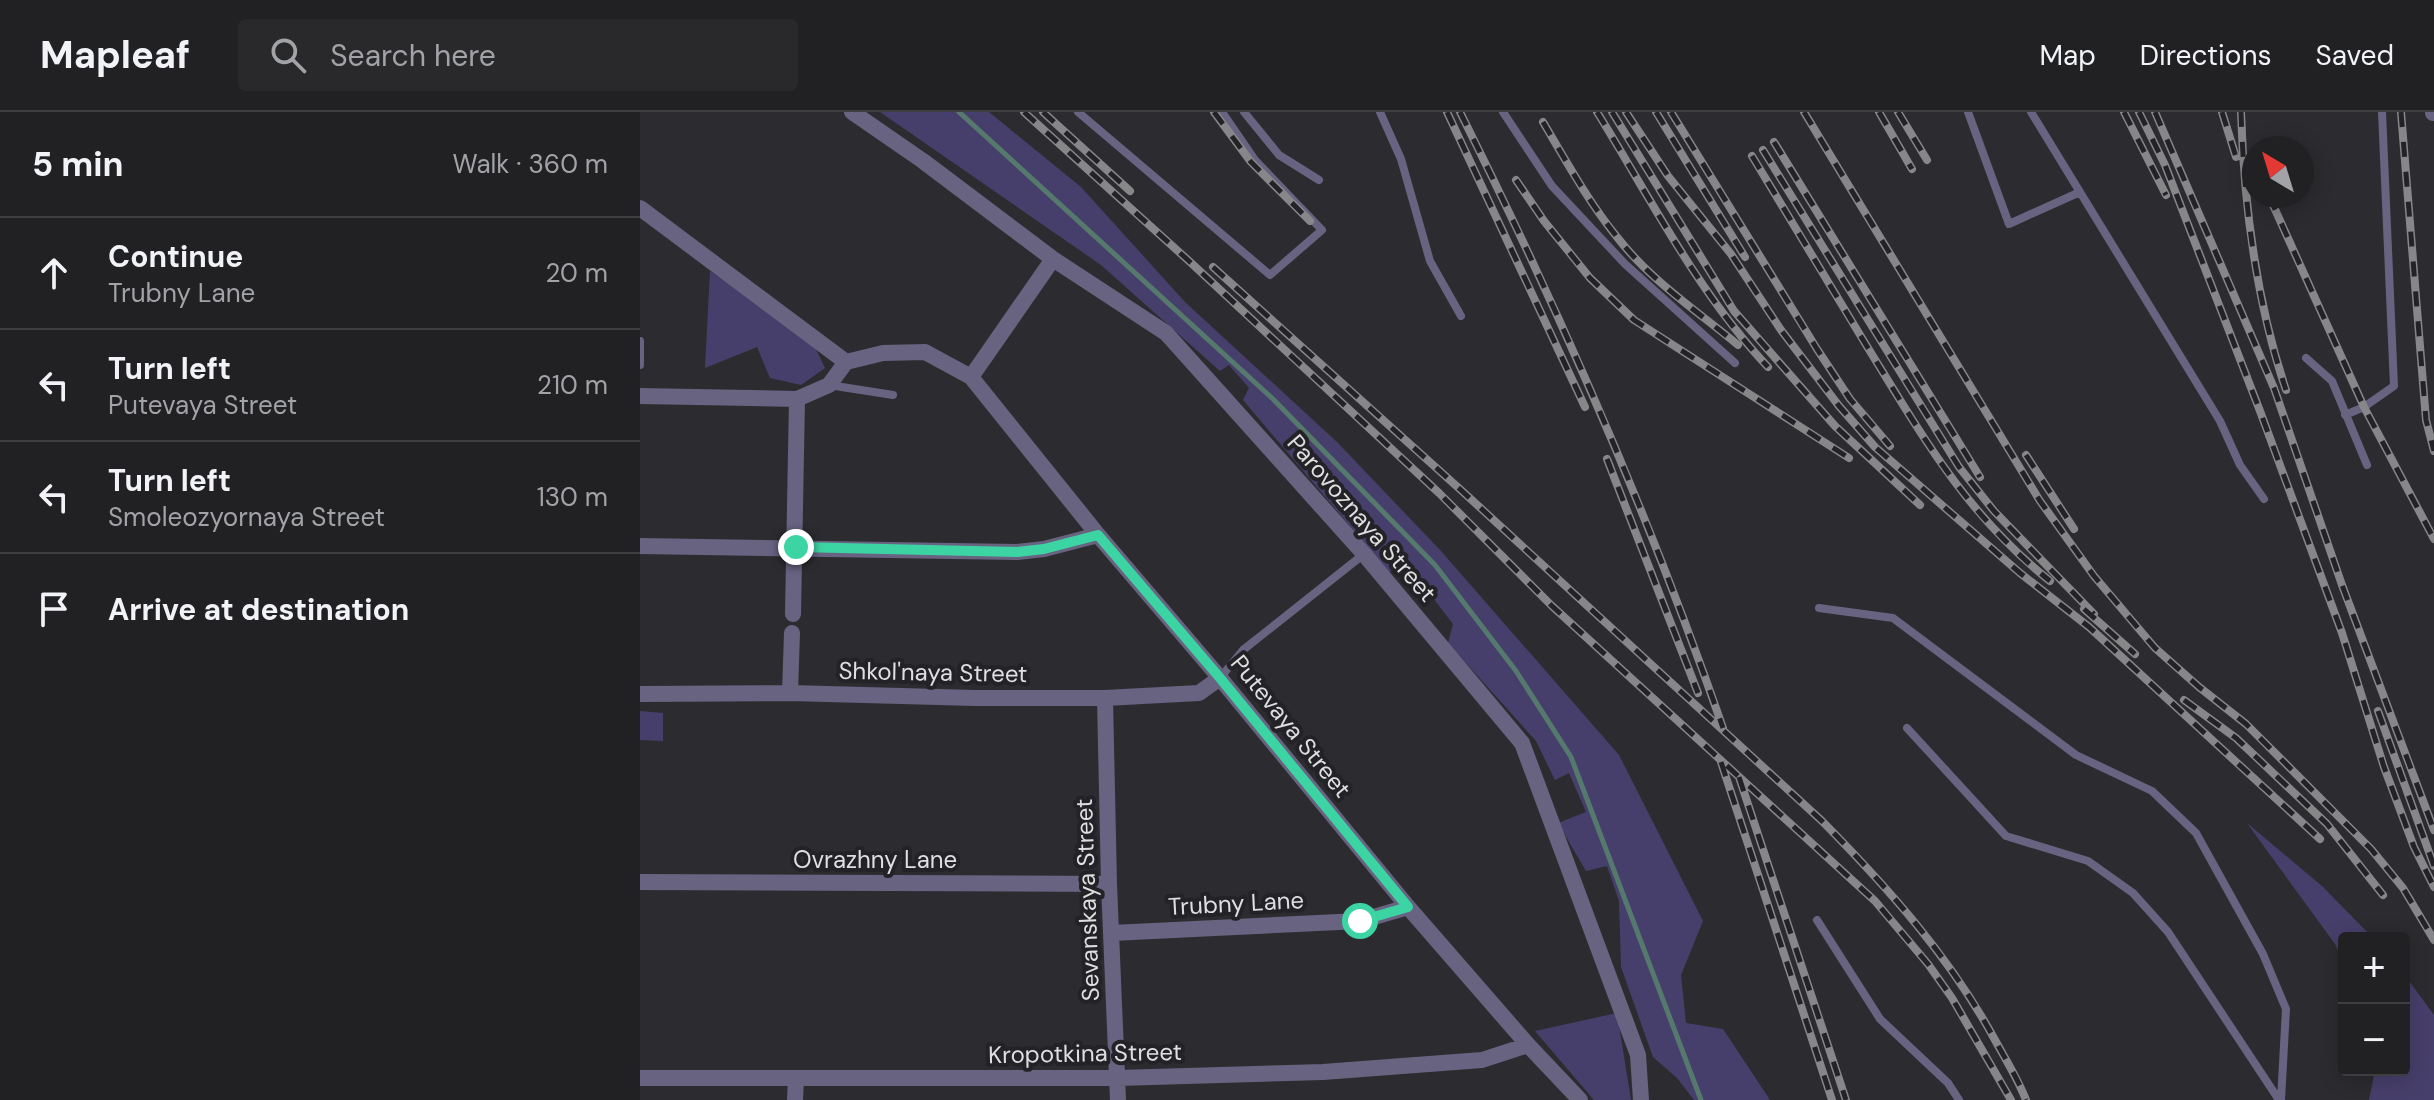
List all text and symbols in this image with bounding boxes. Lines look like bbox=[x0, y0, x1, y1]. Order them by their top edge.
search box bbox=[238, 19, 798, 91]
text: Mapleaf bbox=[40, 30, 190, 80]
icon: search bbox=[266, 33, 310, 77]
text: Search here bbox=[330, 36, 496, 75]
text: Map bbox=[2039, 37, 2096, 74]
text: Directions bbox=[2140, 37, 2272, 74]
text: Saved bbox=[2316, 37, 2394, 74]
north arrow bbox=[2242, 136, 2314, 208]
text: 5 min bbox=[32, 142, 123, 187]
text: Walk · 360 m bbox=[453, 147, 608, 181]
text: Continue bbox=[108, 237, 243, 276]
icon: ahead bbox=[32, 251, 76, 295]
text: 20 m bbox=[545, 256, 608, 290]
text: Trubny Lane bbox=[108, 276, 255, 310]
text: Turn left bbox=[108, 349, 231, 388]
icon: left bbox=[32, 363, 76, 407]
text: 210 m bbox=[537, 368, 608, 402]
text: Putevaya Street bbox=[108, 388, 297, 422]
street label: Parovoznaya Street bbox=[1281, 428, 1443, 608]
text: Turn left bbox=[108, 461, 231, 500]
icon: left bbox=[32, 475, 76, 519]
text: 130 m bbox=[537, 480, 608, 514]
text: Smoleozyornaya Street bbox=[108, 500, 385, 534]
route end bbox=[778, 529, 814, 565]
icon: arrive bbox=[32, 587, 76, 631]
text: Arrive at destination bbox=[108, 590, 409, 629]
street label: Putevaya Street bbox=[1224, 648, 1358, 804]
street label: Shkol'naya Street bbox=[838, 655, 1028, 689]
street label: Sevanskaya Street bbox=[1068, 798, 1106, 1002]
street label: Ovrazhny Lane bbox=[793, 844, 957, 875]
street label: Trubny Lane bbox=[1167, 884, 1305, 922]
route start bbox=[1342, 903, 1378, 939]
map controls bbox=[2338, 932, 2410, 1076]
button: + bbox=[2338, 932, 2410, 1004]
button: − bbox=[2338, 1004, 2410, 1076]
street label: Kropotkina Street bbox=[988, 1036, 1182, 1070]

